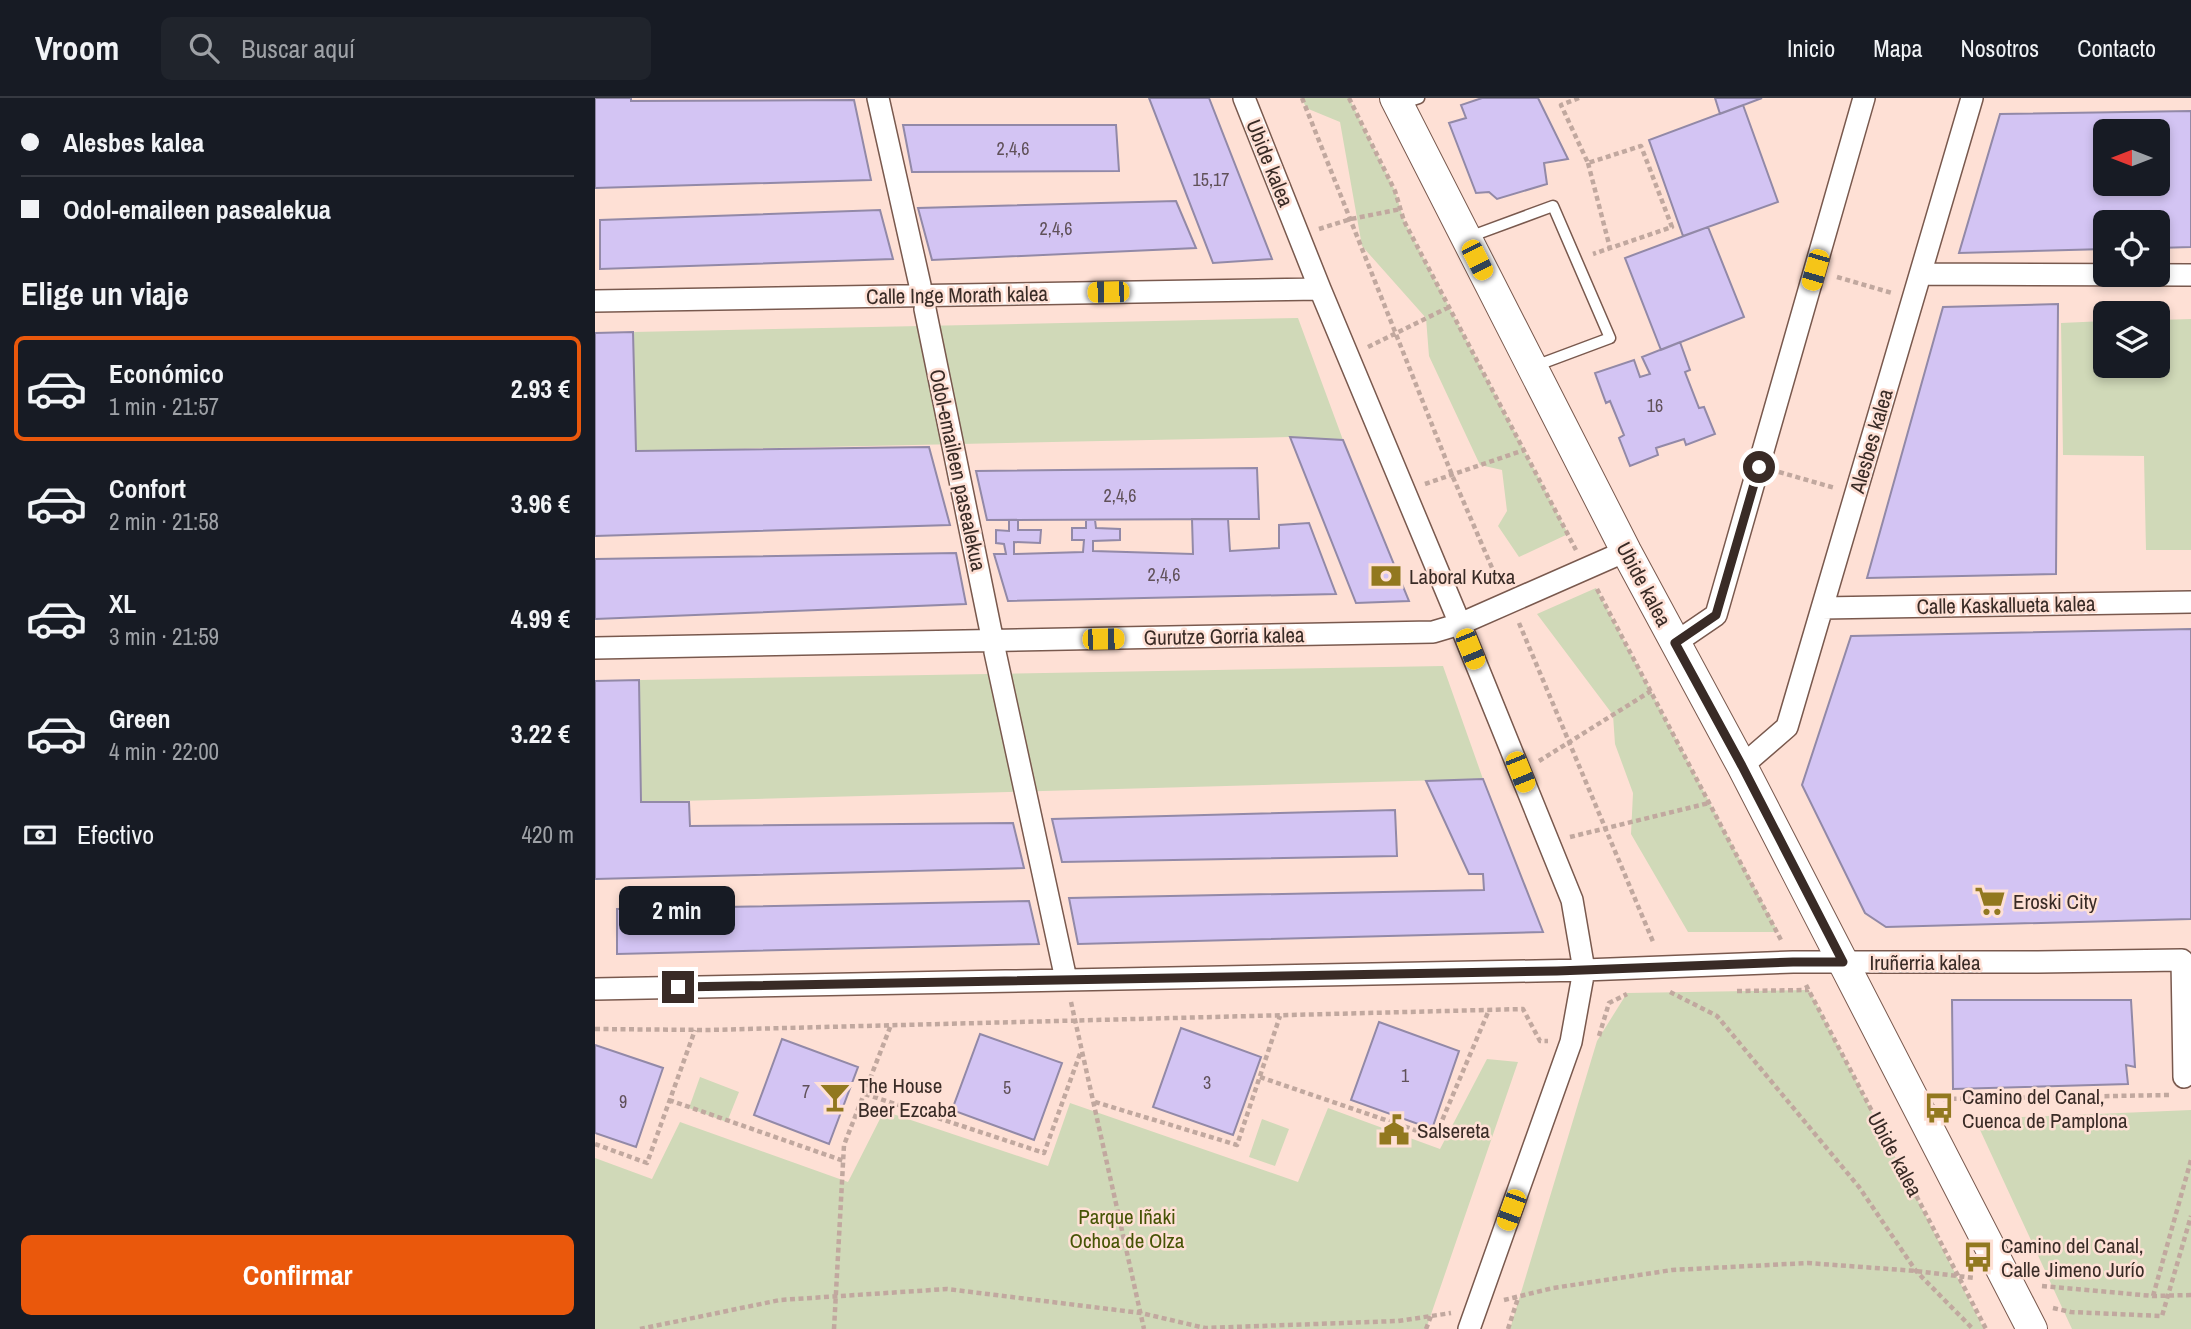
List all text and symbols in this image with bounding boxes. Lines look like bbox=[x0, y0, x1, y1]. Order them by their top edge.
search box bbox=[161, 17, 651, 80]
text: Vroom bbox=[35, 26, 119, 70]
icon: search bbox=[185, 29, 223, 67]
text: Buscar aquí bbox=[241, 31, 355, 66]
text: Inicio bbox=[1787, 32, 1835, 64]
text: Mapa bbox=[1873, 32, 1922, 64]
text: Nosotros bbox=[1960, 32, 2039, 64]
text: Contacto bbox=[2077, 32, 2156, 64]
street label: Ubide kalea bbox=[1239, 115, 1301, 211]
north arrow bbox=[2093, 119, 2170, 196]
map controls bbox=[2093, 119, 2170, 378]
text: Alesbes kalea bbox=[63, 125, 204, 160]
house number: 2,4,6 bbox=[997, 136, 1029, 161]
house number: 15,17 bbox=[1193, 167, 1229, 192]
text: Odol-emaileen pasealekua bbox=[63, 192, 331, 227]
button: locate bbox=[2093, 210, 2170, 287]
house number: 2,4,6 bbox=[1040, 216, 1072, 241]
car bbox=[1459, 237, 1496, 283]
car bbox=[1800, 247, 1831, 293]
text: Elige un viaje bbox=[21, 272, 189, 315]
street label: Calle Inge Morath kalea bbox=[866, 279, 1049, 311]
car bbox=[1087, 281, 1130, 303]
button: layers bbox=[2093, 301, 2170, 378]
text: Económico bbox=[109, 356, 224, 391]
icon: car bbox=[25, 357, 88, 420]
street label: Odol-emaileen pasealekua bbox=[922, 366, 994, 574]
text: 2.93 € bbox=[511, 371, 570, 406]
street label: Alesbes kalea bbox=[1842, 385, 1900, 497]
text: 1 min · 21:57 bbox=[109, 391, 219, 422]
house number: 16 bbox=[1647, 393, 1663, 418]
route start bbox=[1743, 451, 1775, 483]
text: Confort bbox=[109, 471, 186, 506]
icon: car bbox=[25, 472, 88, 535]
house number: 2,4,6 bbox=[1104, 483, 1136, 508]
text: 3.96 € bbox=[511, 486, 570, 521]
text: 2 min · 21:58 bbox=[109, 506, 219, 537]
street label: Ubide kalea bbox=[1610, 537, 1679, 632]
bank icon: Laboral Kutxa bbox=[1369, 559, 1403, 593]
house number: 2,4,6 bbox=[1148, 562, 1180, 587]
place label: Laboral Kutxa bbox=[1409, 562, 1516, 591]
text: XL bbox=[109, 586, 136, 621]
icon: car bbox=[25, 587, 88, 650]
street label: Calle Kaskallueta kalea bbox=[1916, 589, 2096, 621]
text: 4.99 € bbox=[511, 601, 570, 636]
street label: Gurutze Gorria kalea bbox=[1143, 620, 1305, 652]
text: 3 min · 21:59 bbox=[109, 621, 219, 652]
car bbox=[1453, 626, 1488, 672]
car bbox=[1082, 628, 1125, 650]
text: Green bbox=[109, 701, 171, 736]
icon: car bbox=[25, 702, 88, 765]
text: 3.22 € bbox=[511, 716, 570, 751]
text: 4 min · 22:00 bbox=[109, 736, 219, 767]
car bbox=[1503, 749, 1538, 795]
icon: cash bbox=[21, 816, 59, 854]
text: Efectivo bbox=[77, 817, 154, 852]
text: 420 m bbox=[522, 819, 574, 850]
supermarket icon: Eroski City bbox=[1973, 884, 2007, 918]
callout: 2 min bbox=[620, 886, 736, 934]
place label: Eroski City bbox=[2013, 887, 2098, 916]
text: 2 min bbox=[652, 895, 702, 926]
street label: Iruñerria kalea bbox=[1869, 948, 1981, 977]
route end bbox=[662, 971, 694, 1003]
house number: 1 bbox=[1401, 1063, 1410, 1088]
house number: 3 bbox=[1203, 1070, 1211, 1095]
place label: The House Beer Ezcaba bbox=[858, 1071, 957, 1124]
house number: 5 bbox=[1003, 1075, 1011, 1100]
house number: 7 bbox=[802, 1079, 810, 1104]
bar icon: The House Beer Ezcaba bbox=[818, 1080, 852, 1114]
place label: Camino del Canal, Cuenca de Pamplona bbox=[1962, 1082, 2128, 1135]
house number: 9 bbox=[619, 1089, 627, 1114]
bus stop icon: Camino del Canal, Cuenca de Pamplona bbox=[1922, 1091, 1956, 1125]
street label: Ubide kalea bbox=[1861, 1107, 1930, 1202]
public building icon: Salsereta bbox=[1377, 1113, 1411, 1147]
place label: Salsereta bbox=[1417, 1116, 1490, 1145]
car bbox=[1494, 1187, 1529, 1233]
park label: Parque Iñaki Ochoa de Olza bbox=[1070, 1202, 1185, 1255]
place label: Camino del Canal, Calle Jimeno Jurío bbox=[2001, 1231, 2145, 1284]
button: Confirmar bbox=[21, 1235, 574, 1315]
bus stop icon: Camino del Canal, Calle Jimeno Jurío bbox=[1961, 1240, 1995, 1274]

